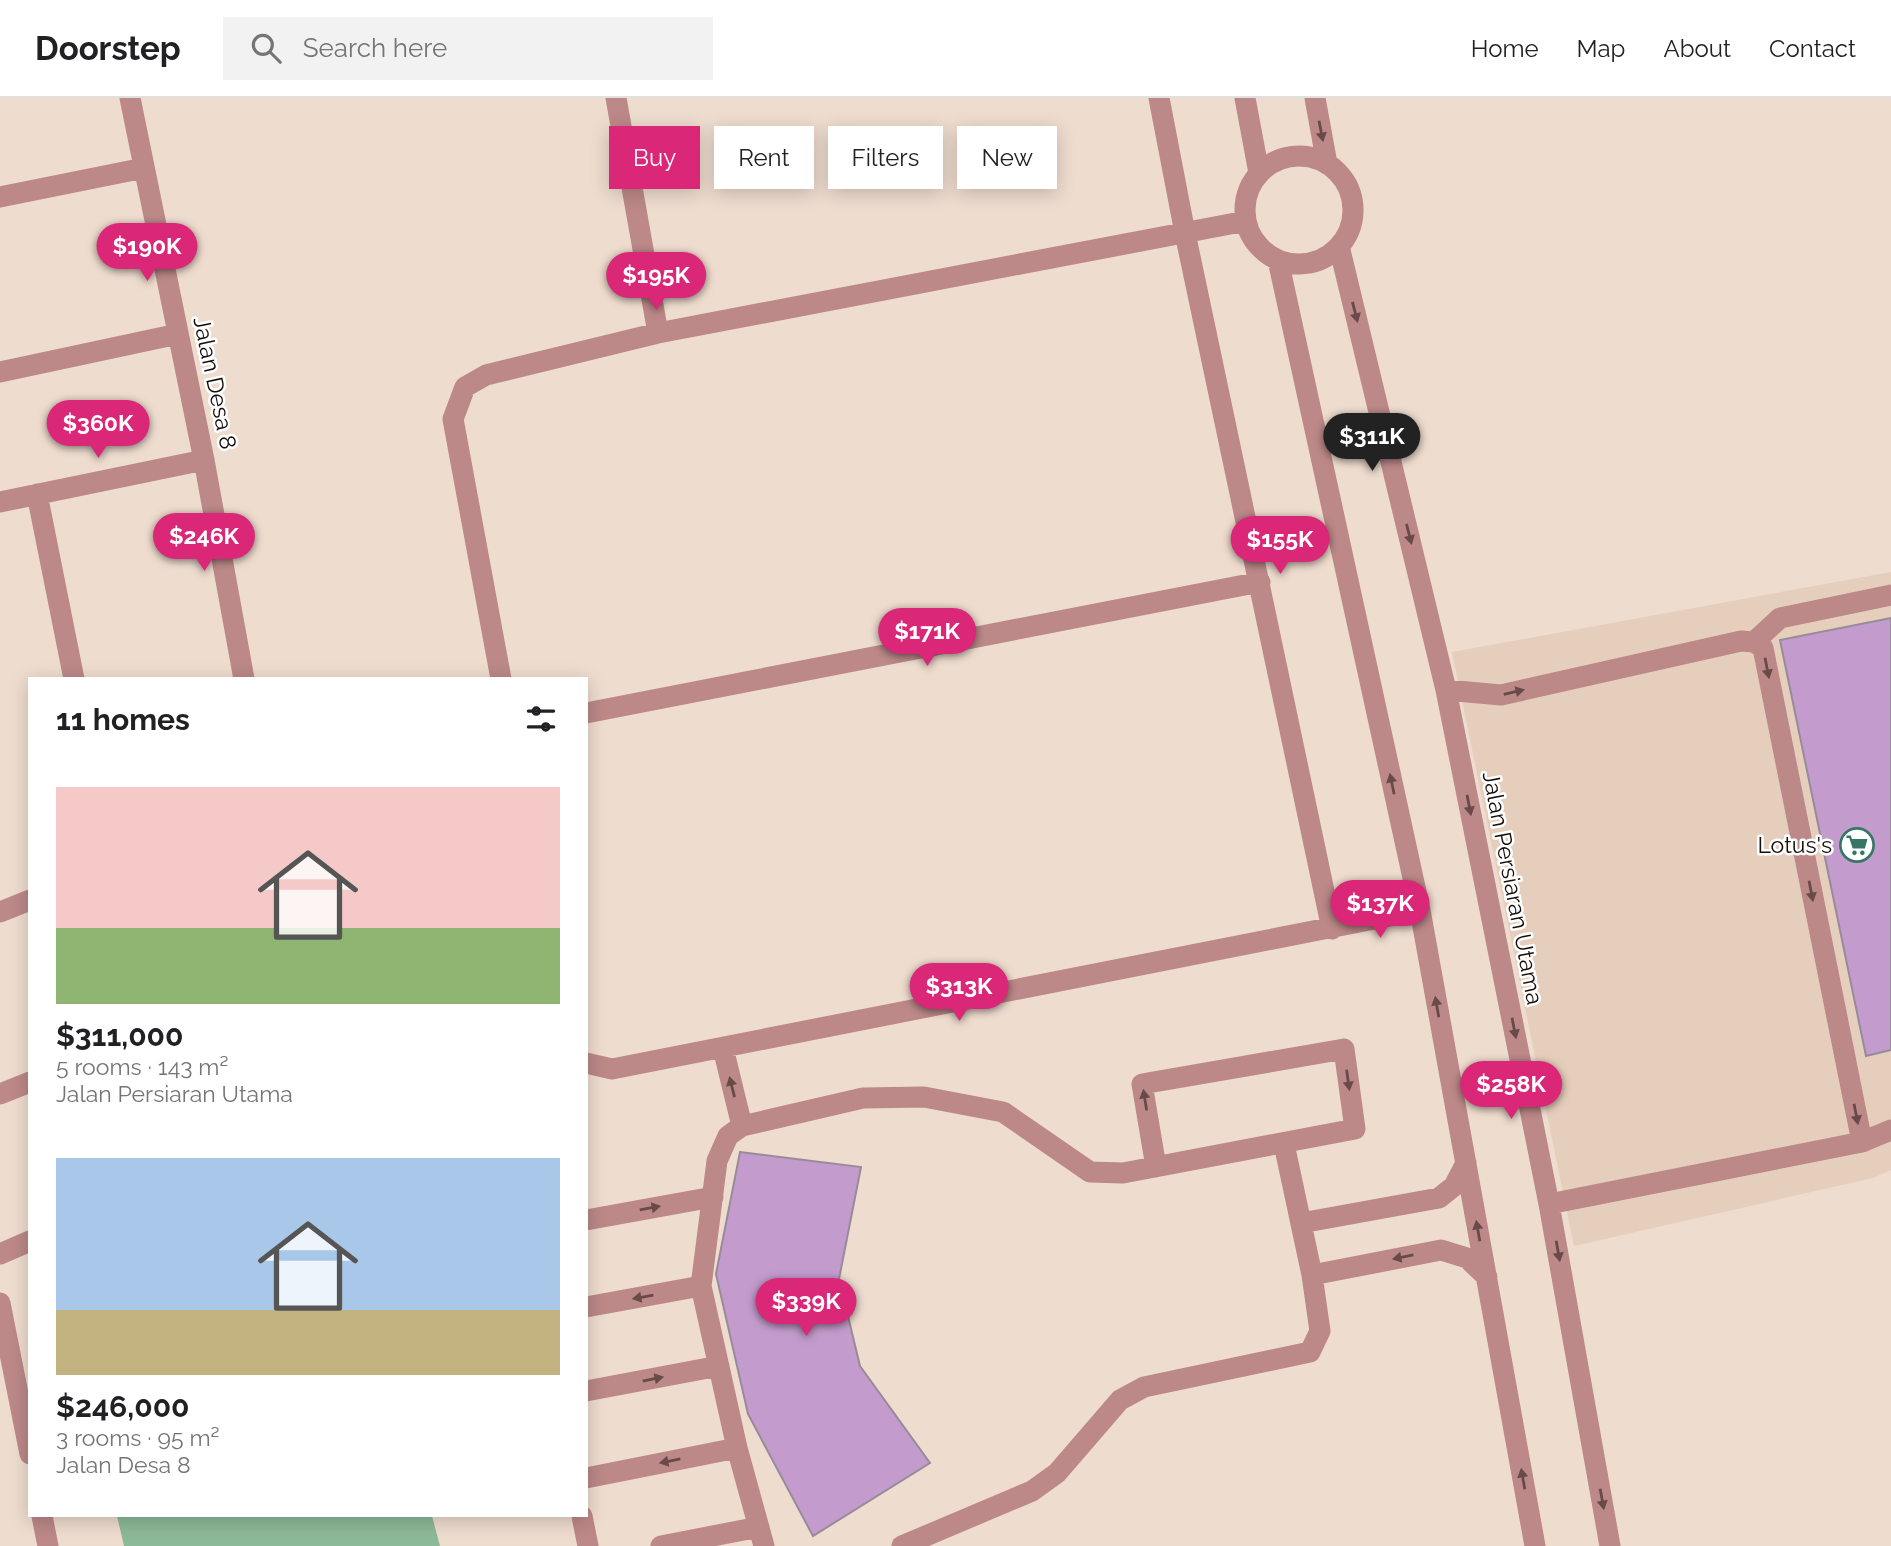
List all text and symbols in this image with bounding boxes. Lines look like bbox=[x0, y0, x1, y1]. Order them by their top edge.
search box bbox=[223, 17, 713, 80]
text: Doorstep bbox=[35, 29, 181, 68]
icon: search bbox=[247, 29, 285, 67]
text: Search here bbox=[303, 33, 447, 63]
text: Home bbox=[1471, 34, 1539, 63]
text: Map bbox=[1577, 34, 1625, 63]
text: About bbox=[1663, 34, 1731, 63]
text: Contact bbox=[1769, 34, 1856, 63]
one-way arrow bbox=[1316, 120, 1327, 142]
chip: Buy bbox=[609, 126, 700, 189]
chip: Rent bbox=[714, 126, 814, 189]
chip: Filters bbox=[828, 126, 943, 189]
chip: New bbox=[957, 126, 1057, 189]
pin: $190K bbox=[98, 223, 196, 283]
text: $190K bbox=[113, 232, 182, 259]
pin: $195K bbox=[607, 252, 705, 312]
text: $195K bbox=[622, 261, 690, 288]
one-way arrow bbox=[1350, 301, 1361, 323]
street label: Jalan Desa 8 bbox=[188, 314, 243, 452]
pin: $360K bbox=[49, 400, 147, 460]
text: $360K bbox=[63, 409, 133, 436]
pin: $311K bbox=[1323, 414, 1421, 473]
text: $311K bbox=[1339, 422, 1405, 449]
pin: $246K bbox=[155, 514, 253, 573]
pin: $155K bbox=[1231, 517, 1329, 576]
text: $246K bbox=[169, 522, 239, 549]
one-way arrow bbox=[1403, 523, 1414, 545]
text: $155K bbox=[1247, 525, 1313, 552]
pin: $171K bbox=[878, 608, 976, 668]
text: $171K bbox=[894, 617, 960, 644]
one-way arrow bbox=[1761, 657, 1772, 679]
one-way arrow bbox=[1503, 686, 1525, 697]
icon: filters bbox=[522, 700, 560, 738]
text: 11 homes bbox=[56, 702, 190, 737]
street label: Jalan Persiaran Utama bbox=[1478, 769, 1549, 1007]
one-way arrow bbox=[1387, 773, 1398, 795]
one-way arrow bbox=[1464, 794, 1475, 816]
supermarket icon: Lotus's bbox=[1838, 826, 1876, 864]
place label: Lotus's bbox=[1757, 831, 1832, 858]
icon: home bbox=[245, 832, 371, 958]
pin: $137K bbox=[1331, 880, 1429, 940]
one-way arrow bbox=[1806, 880, 1817, 902]
text: $137K bbox=[1346, 889, 1414, 916]
pin: $313K bbox=[910, 964, 1008, 1023]
text: $313K bbox=[926, 972, 992, 999]
one-way arrow bbox=[1432, 996, 1443, 1018]
one-way arrow bbox=[1509, 1017, 1520, 1039]
text: $311,000 bbox=[56, 1018, 183, 1053]
text: 5 rooms · 143 m² bbox=[56, 1053, 228, 1080]
pin: $258K bbox=[1462, 1062, 1560, 1121]
one-way arrow bbox=[1343, 1069, 1354, 1091]
text: $258K bbox=[1476, 1070, 1546, 1097]
one-way arrow bbox=[726, 1076, 737, 1098]
text: Jalan Persiaran Utama bbox=[56, 1080, 293, 1107]
one-way arrow bbox=[1139, 1089, 1150, 1111]
one-way arrow bbox=[1851, 1103, 1862, 1125]
icon: home bbox=[245, 1203, 371, 1329]
one-way arrow bbox=[639, 1203, 661, 1214]
one-way arrow bbox=[1472, 1220, 1483, 1242]
one-way arrow bbox=[1553, 1240, 1564, 1262]
one-way arrow bbox=[1392, 1252, 1414, 1263]
pin: $339K bbox=[757, 1278, 855, 1338]
text: $339K bbox=[771, 1287, 841, 1314]
one-way arrow bbox=[632, 1291, 654, 1302]
one-way arrow bbox=[642, 1373, 664, 1384]
text: $246,000 bbox=[56, 1389, 190, 1424]
text: 3 rooms · 95 m² bbox=[56, 1424, 219, 1451]
text: Jalan Desa 8 bbox=[56, 1451, 191, 1478]
one-way arrow bbox=[659, 1456, 681, 1467]
one-way arrow bbox=[1517, 1468, 1528, 1490]
one-way arrow bbox=[1597, 1488, 1608, 1510]

